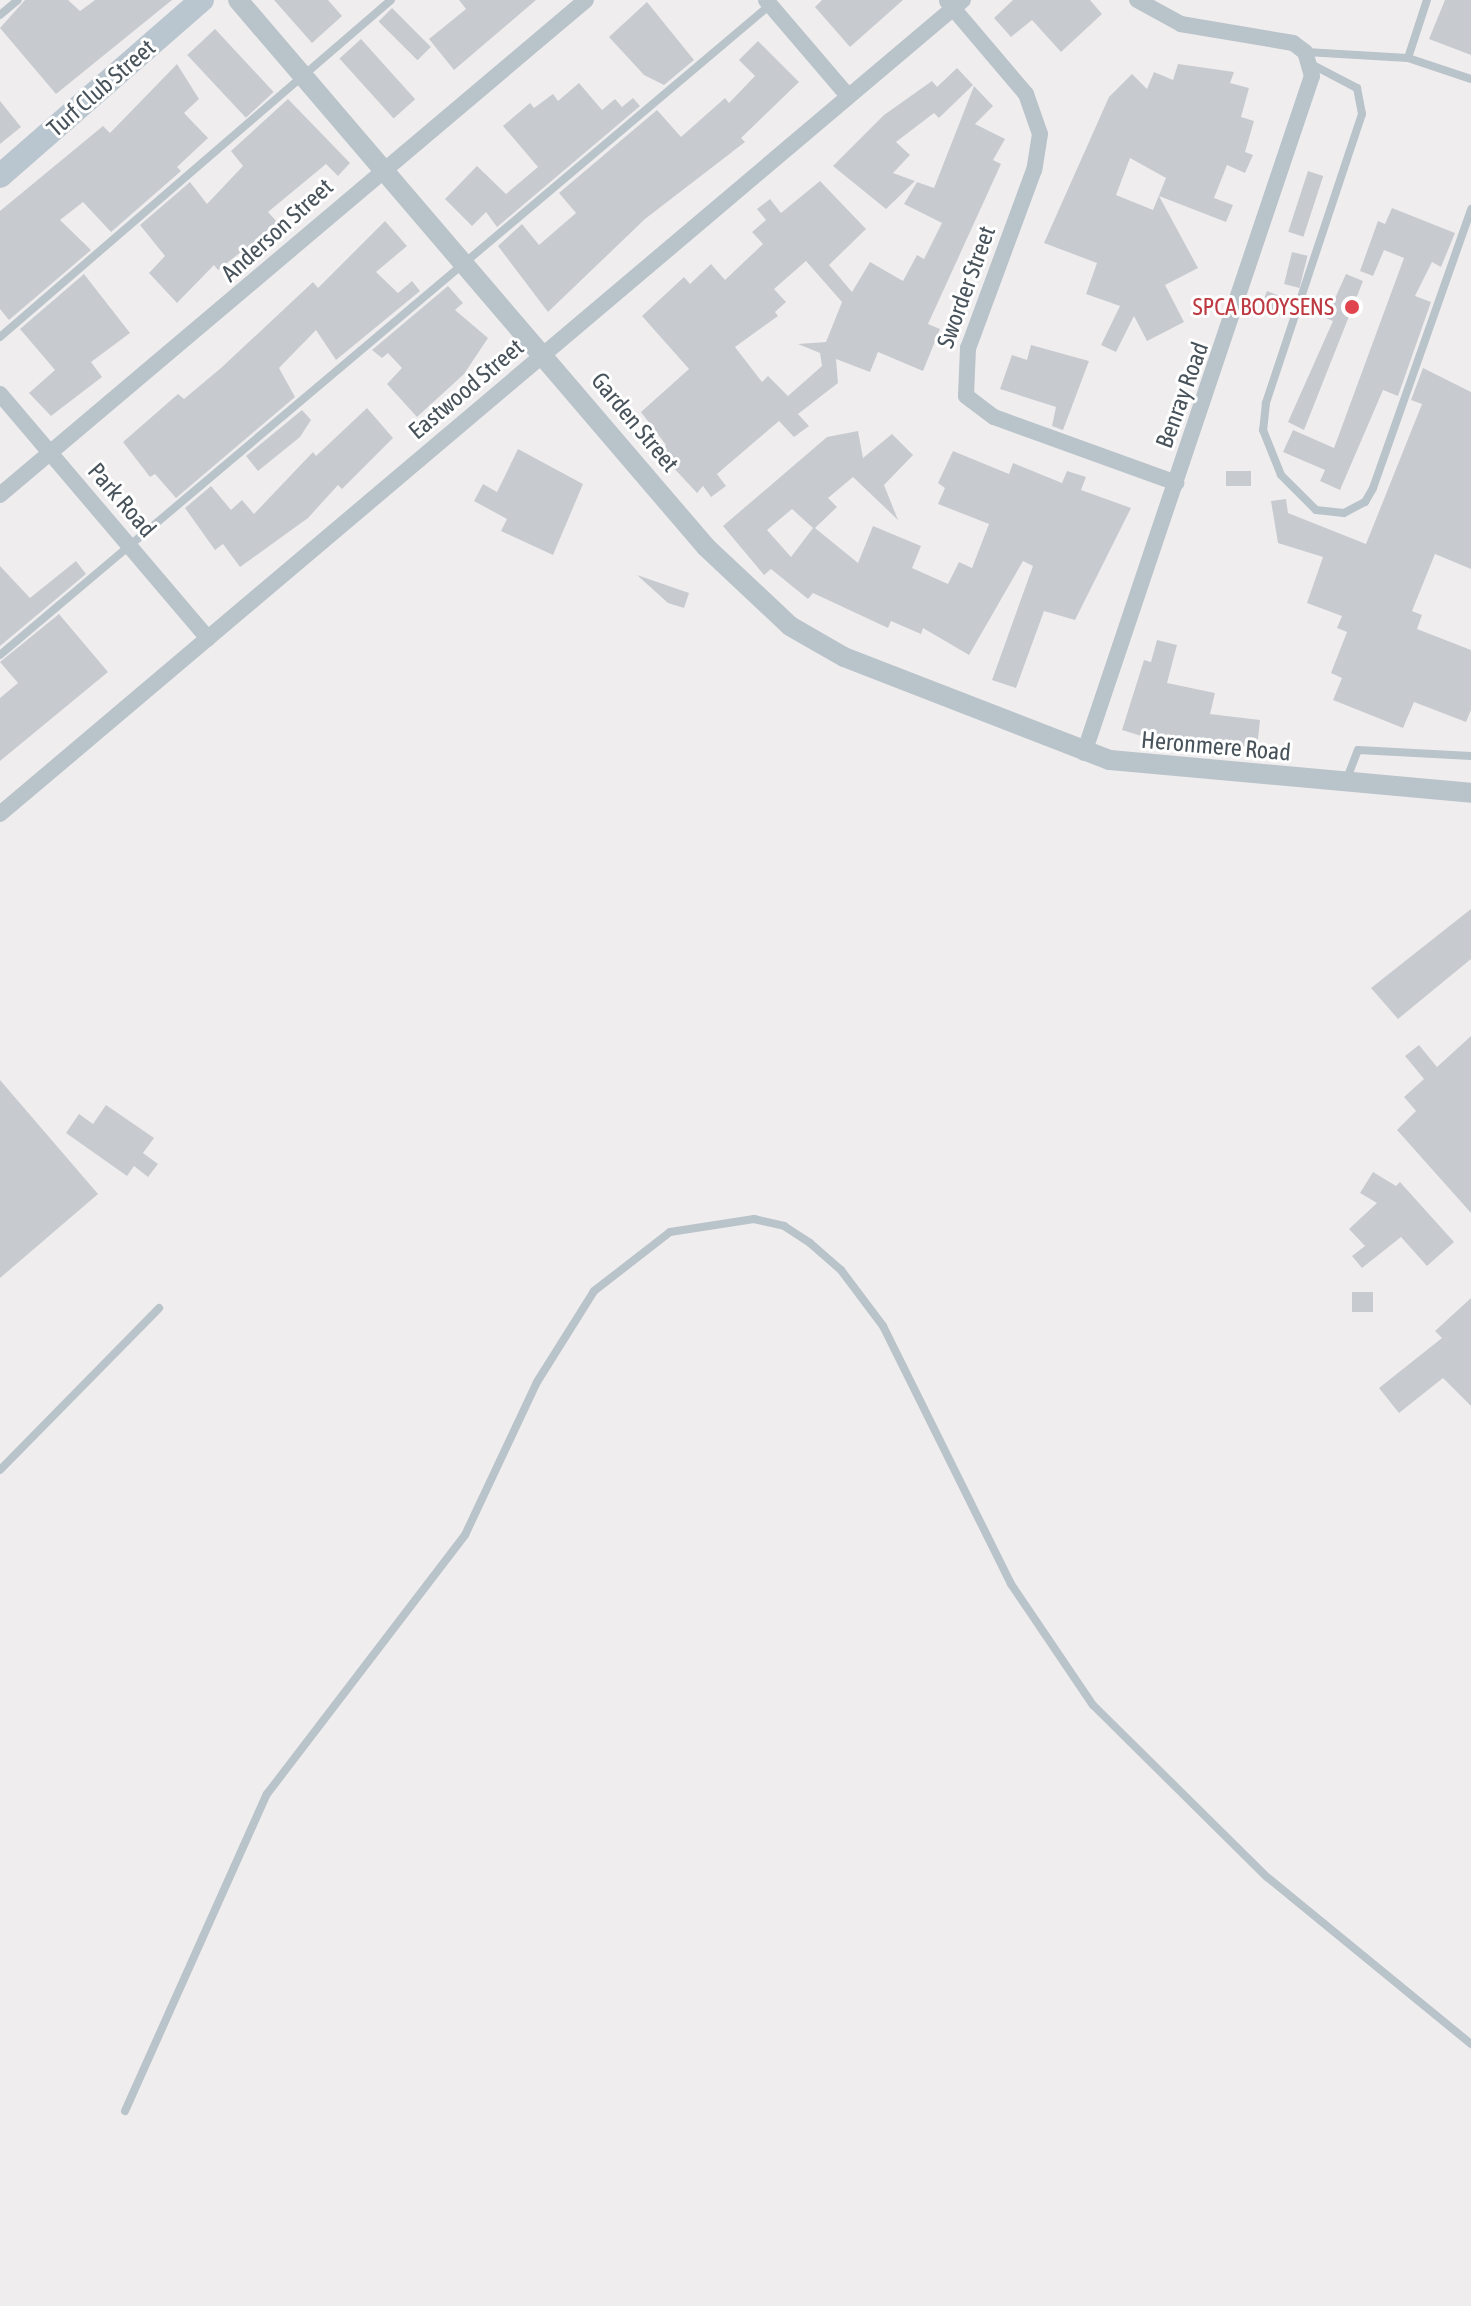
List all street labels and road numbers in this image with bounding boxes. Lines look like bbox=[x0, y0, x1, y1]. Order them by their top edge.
street label: Turf Club Street bbox=[41, 33, 161, 143]
street label: Anderson Street bbox=[215, 172, 339, 288]
street label: Sworder Street bbox=[931, 222, 1001, 352]
street label: Eastwood Street bbox=[403, 333, 529, 445]
street label: Benray Road bbox=[1150, 338, 1214, 452]
street label: Garden Street bbox=[585, 366, 685, 478]
street label: Park Road bbox=[82, 457, 162, 543]
street label: Heronmere Road bbox=[1140, 725, 1292, 767]

